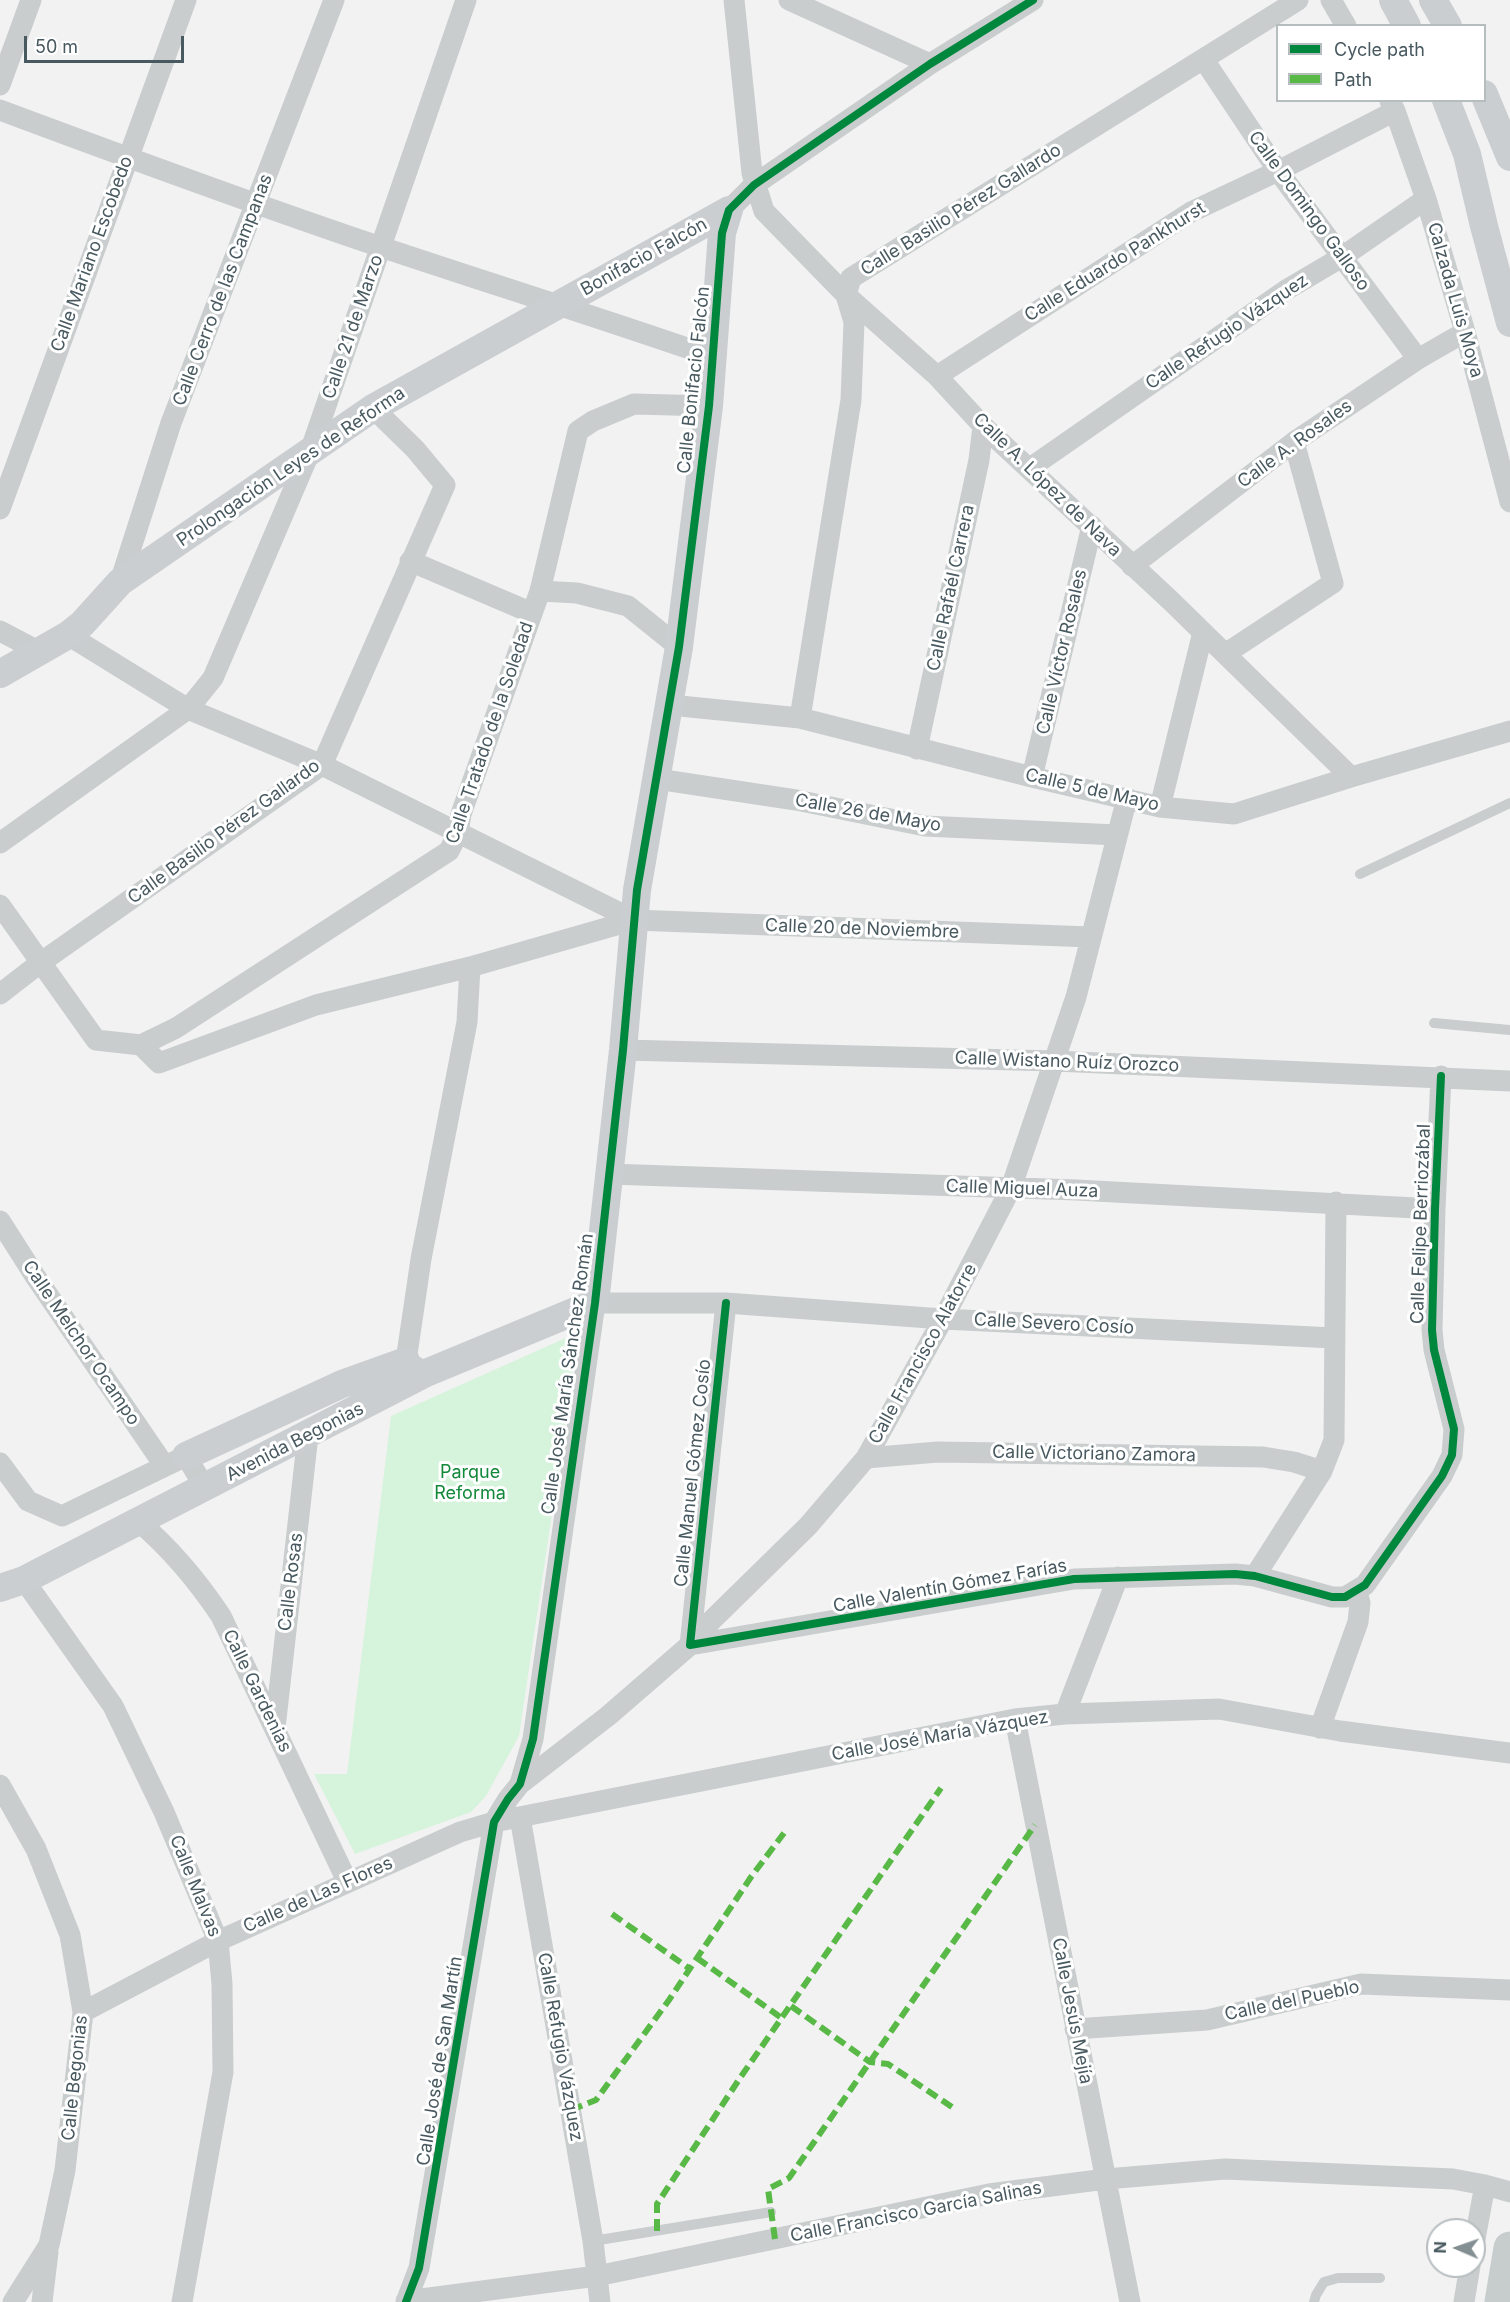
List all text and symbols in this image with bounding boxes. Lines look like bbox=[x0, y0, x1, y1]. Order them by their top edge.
scale bar bbox=[27, 24, 188, 62]
legend bbox=[1276, 24, 1486, 102]
text: 50 m bbox=[35, 36, 78, 57]
text: Cycle path bbox=[1334, 39, 1425, 60]
text: Path bbox=[1334, 69, 1372, 90]
street label: Calle Domingo Galloso bbox=[1244, 127, 1374, 295]
street label: Calle Basilio Pérez Gallardo bbox=[857, 139, 1065, 281]
street label: Calle Mariano Escobedo bbox=[47, 153, 137, 355]
street label: Calle Cerro de las Campanas bbox=[169, 171, 277, 409]
street label: Calle Eduardo Pankhurst bbox=[1021, 197, 1209, 327]
street label: Bonifacio Falcón bbox=[577, 213, 711, 301]
street label: Calzada Luis Moya bbox=[1423, 220, 1487, 380]
street label: Calle 21 de Marzo bbox=[318, 252, 388, 402]
street label: Calle Refugio Vázquez bbox=[1142, 270, 1312, 394]
street label: Calle Bonifacio Falcón bbox=[673, 285, 715, 475]
street label: Prolongación Leyes de Reforma bbox=[173, 382, 409, 552]
street label: Calle A. Rosales bbox=[1234, 395, 1356, 493]
street label: Calle A. López de Nava bbox=[968, 409, 1126, 561]
street label: Calle Rafaél Carrera bbox=[923, 503, 979, 673]
street label: Calle Víctor Rosales bbox=[1032, 567, 1092, 737]
street label: Calle Tratado de la Soledad bbox=[442, 619, 538, 847]
street label: Calle Basilio Pérez Gallardo bbox=[124, 755, 324, 909]
street label: Calle 5 de Mayo bbox=[1023, 764, 1161, 816]
street label: Calle 26 de Mayo bbox=[793, 790, 943, 836]
street label: Calle 20 de Noviembre bbox=[765, 915, 959, 943]
street label: Calle Wistano Ruíz Orozco bbox=[954, 1047, 1180, 1077]
street label: Calle Felipe Berriozábal bbox=[1407, 1124, 1435, 1324]
street label: Calle Miguel Auza bbox=[945, 1176, 1099, 1202]
street label: Calle José María Sánchez Román bbox=[538, 1232, 598, 1516]
street label: Calle Melchor Ocampo bbox=[18, 1256, 144, 1430]
street label: Calle Francisco Alatorre bbox=[864, 1260, 982, 1448]
street label: Calle Severo Cosío bbox=[973, 1309, 1135, 1339]
street label: Calle Manuel Gómez Cosío bbox=[670, 1358, 716, 1588]
street label: Avenida Begonias bbox=[223, 1398, 367, 1486]
street label: Calle Victoriano Zamora bbox=[992, 1441, 1196, 1467]
park label: Parque Reforma bbox=[434, 1462, 506, 1504]
street label: Calle Rosas bbox=[274, 1532, 308, 1632]
street label: Calle Valentín Gómez Farías bbox=[831, 1555, 1069, 1617]
street label: Calle Gardenias bbox=[218, 1626, 296, 1756]
street label: Calle José María Vázquez bbox=[830, 1706, 1050, 1766]
street label: Calle Malvas bbox=[165, 1832, 225, 1940]
street label: Calle de Las Flores bbox=[240, 1852, 396, 1938]
street label: Calle Jesús Mejía bbox=[1047, 1936, 1097, 2086]
street label: Calle Refugio Vázquez bbox=[533, 1951, 587, 2143]
street label: Calle José de San Martín bbox=[413, 1955, 467, 2167]
street label: Calle del Pueblo bbox=[1223, 1976, 1361, 2026]
street label: Calle Begonias bbox=[58, 2014, 92, 2142]
street label: Calle Francisco García Salinas bbox=[788, 2177, 1044, 2247]
north arrow bbox=[1426, 2218, 1486, 2278]
text: N bbox=[1430, 2241, 1450, 2254]

